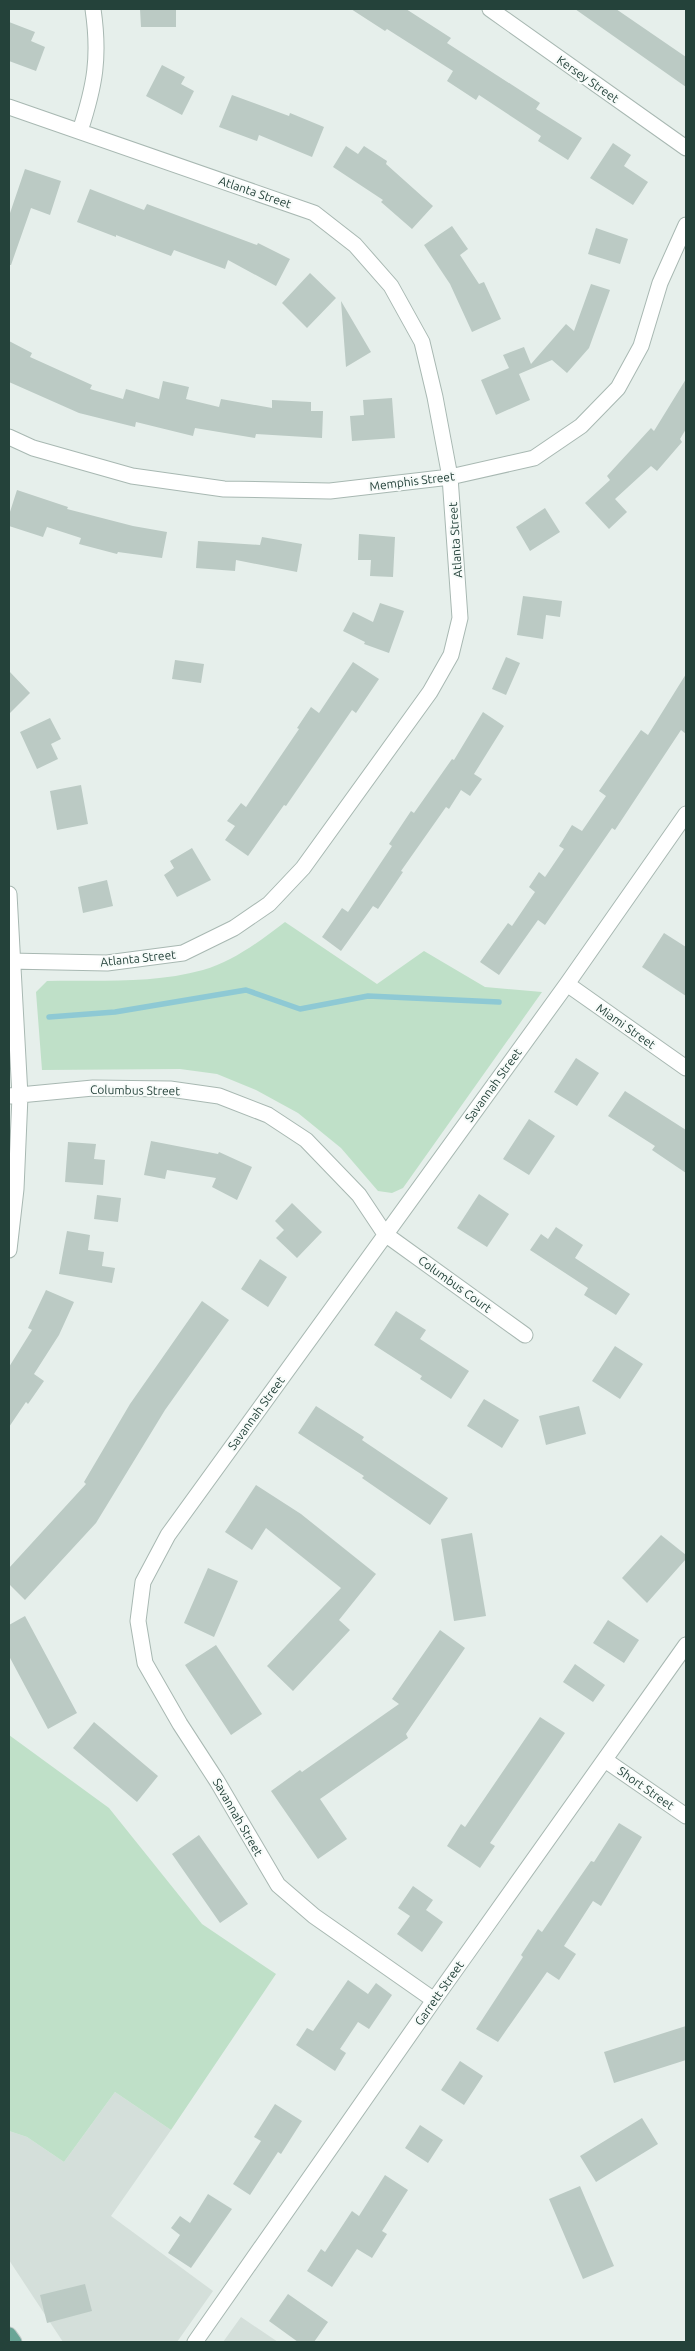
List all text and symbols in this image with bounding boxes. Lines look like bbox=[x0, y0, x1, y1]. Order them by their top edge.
street label: Kersey Street bbox=[555, 53, 622, 105]
street label: Atlanta Street bbox=[217, 174, 293, 211]
street label: Memphis Street bbox=[369, 469, 456, 493]
street label: Atlanta Street bbox=[446, 501, 464, 578]
street label: Atlanta Street bbox=[100, 948, 177, 968]
street label: Miami Street bbox=[594, 1001, 658, 1051]
street label: Savannah Street bbox=[462, 1046, 524, 1124]
street label: Columbus Street bbox=[90, 1083, 180, 1097]
street label: Columbus Court bbox=[416, 1253, 494, 1315]
street label: Savannah Street bbox=[225, 1374, 287, 1452]
street label: Short Street bbox=[615, 1764, 677, 1812]
street label: Savannah Street bbox=[211, 1776, 266, 1858]
street label: Garrett Street bbox=[412, 1958, 466, 2028]

